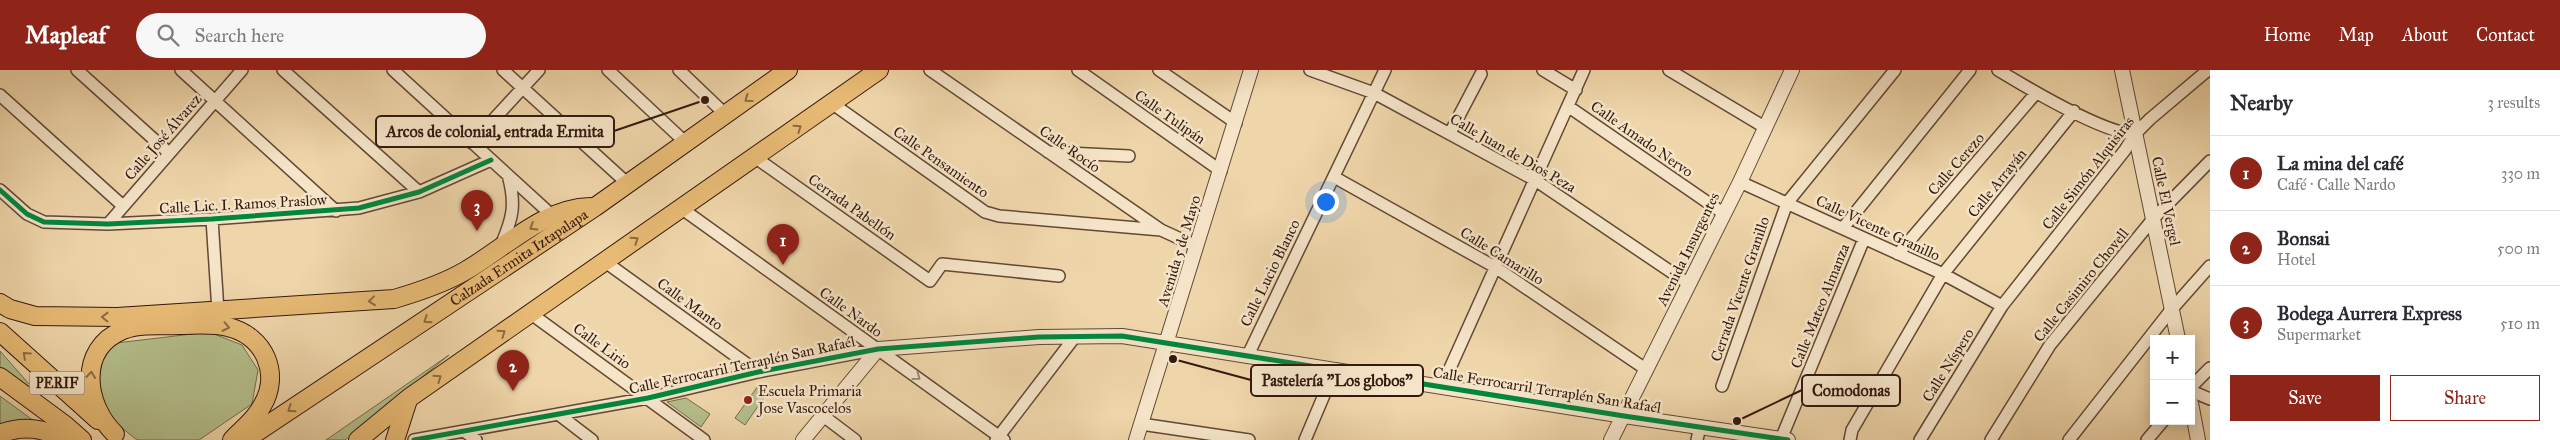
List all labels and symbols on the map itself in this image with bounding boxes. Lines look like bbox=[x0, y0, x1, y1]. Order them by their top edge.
street label: Calle Tulipán bbox=[1131, 86, 1209, 148]
street label: Calle José Álvarez bbox=[120, 89, 206, 185]
one-way arrow bbox=[744, 93, 754, 102]
street label: Calle Amado Nervo bbox=[1587, 97, 1697, 181]
street label: Calle Juan de Dios Peza bbox=[1446, 110, 1580, 198]
street label: Calle Simón Alquisiras bbox=[2038, 113, 2139, 234]
callout: Arcos de colonial, entrada Ermita bbox=[376, 116, 614, 147]
street label: Calle Rocío bbox=[1036, 121, 1104, 177]
text: Arcos de colonial, entrada Ermita bbox=[385, 122, 605, 141]
street label: Calle Pensamiento bbox=[890, 122, 992, 202]
one-way arrow bbox=[792, 125, 802, 134]
street label: Calle Cerezo bbox=[1924, 129, 1988, 199]
street label: Calle Arrayán bbox=[1964, 145, 2030, 221]
street label: Calle El Vergel bbox=[2148, 155, 2184, 248]
street label: Cerrada Pabellón bbox=[805, 170, 899, 244]
your location bbox=[1313, 189, 1339, 215]
street label: Avenida Insurgentes bbox=[1652, 189, 1723, 310]
pin: 3 bbox=[461, 190, 493, 231]
street label: Calle Lic. I. Ramos Praslow bbox=[159, 191, 327, 217]
street label: Calle Vicente Granillo bbox=[1813, 191, 1943, 265]
street label: Avenida 5 de Mayo bbox=[1153, 193, 1205, 310]
street label: Calzada Ermita Iztapalapa bbox=[446, 205, 592, 310]
street label: Cerrada Vicente Granillo bbox=[1707, 214, 1773, 364]
street label: Calle Lucio Blanco bbox=[1236, 216, 1304, 329]
one-way arrow bbox=[530, 221, 539, 230]
street label: Calle Camarillo bbox=[1457, 223, 1547, 289]
pin: 1 bbox=[767, 224, 799, 265]
street label: Calle Casimiro Chovell bbox=[2030, 224, 2133, 345]
one-way arrow bbox=[630, 236, 639, 246]
street label: Calle Mateo Almanza bbox=[1787, 240, 1853, 371]
street label: Calle Manto bbox=[654, 274, 727, 334]
street label: Calle Nardo bbox=[816, 283, 886, 341]
one-way arrow bbox=[368, 295, 376, 306]
one-way arrow bbox=[101, 312, 108, 322]
one-way arrow bbox=[423, 314, 433, 323]
street label: Calle Lirio bbox=[570, 319, 635, 373]
one-way arrow bbox=[221, 321, 230, 332]
street label: Calle Níspero bbox=[1918, 325, 1978, 405]
one-way arrow bbox=[496, 330, 506, 339]
street label: Calle Ferrocarril Terraplén San Rafaél bbox=[627, 332, 858, 398]
pin: 2 bbox=[497, 350, 529, 391]
one-way arrow bbox=[22, 352, 31, 361]
street label: Calle Ferrocarril Terraplén San Rafaél bbox=[1432, 363, 1663, 417]
callout: Pastelería "Los globos" bbox=[1251, 365, 1423, 396]
one-way arrow bbox=[85, 371, 96, 379]
text: Pastelería "Los globos" bbox=[1261, 371, 1413, 391]
road number: PERIF bbox=[30, 372, 84, 394]
one-way arrow bbox=[911, 372, 920, 380]
one-way arrow bbox=[432, 375, 442, 384]
callout: Comodonas bbox=[1802, 375, 1900, 406]
text: Comodonas bbox=[1812, 381, 1890, 400]
place label: Escuela Primaria Jose Vascocelos bbox=[756, 382, 862, 418]
marker: Escuela Primaria Jose Vascocelos bbox=[742, 394, 754, 406]
one-way arrow bbox=[288, 403, 297, 412]

